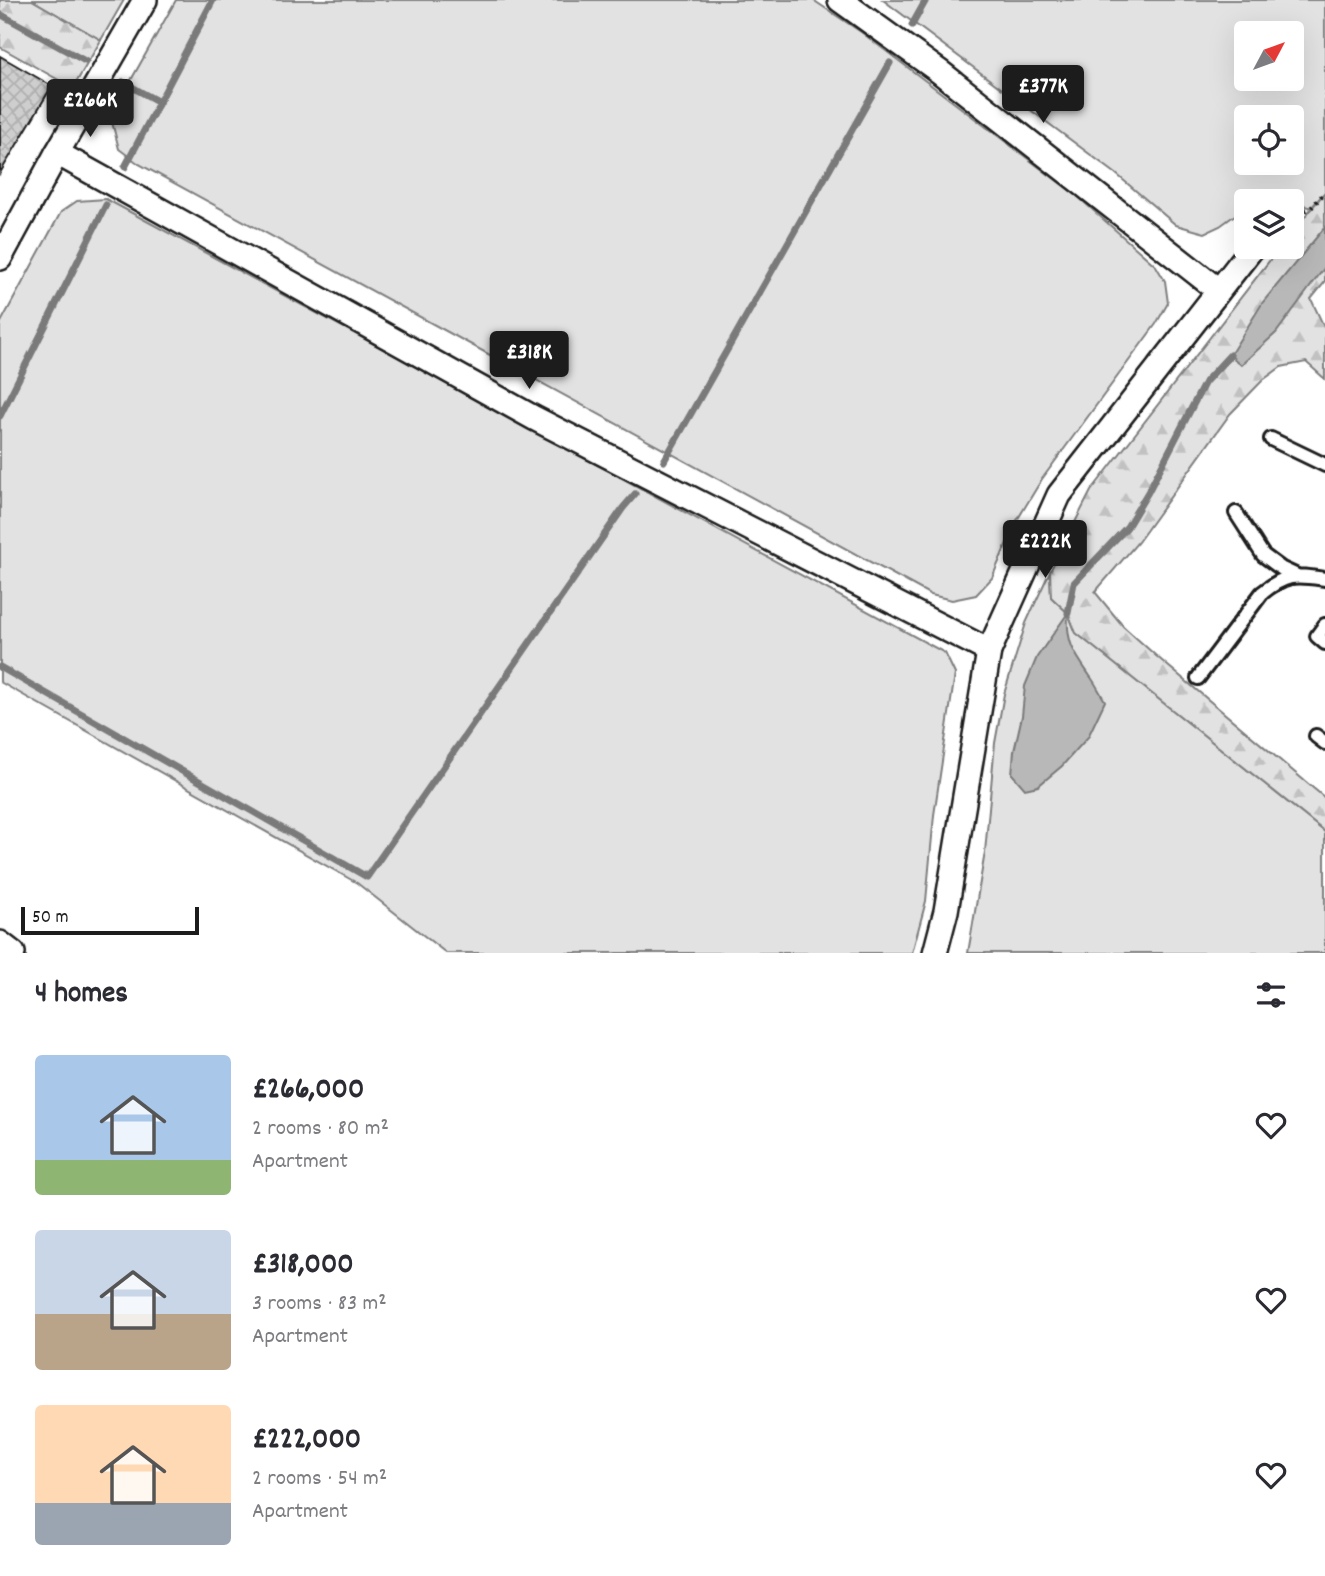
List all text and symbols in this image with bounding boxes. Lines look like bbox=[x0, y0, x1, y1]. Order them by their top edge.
north arrow bbox=[1234, 21, 1304, 91]
map controls bbox=[1234, 21, 1304, 259]
pin: £377K bbox=[994, 66, 1092, 125]
text: £377K bbox=[1018, 71, 1068, 104]
pin: £266K bbox=[41, 80, 139, 139]
text: £266K bbox=[63, 85, 117, 118]
button: locate bbox=[1234, 105, 1304, 175]
button: layers bbox=[1234, 189, 1304, 259]
pin: £318K bbox=[480, 332, 578, 391]
text: £318K bbox=[506, 337, 552, 370]
pin: £222K bbox=[996, 520, 1094, 580]
text: £222K bbox=[1019, 526, 1071, 559]
scale bar bbox=[21, 904, 200, 936]
text: 50 m bbox=[32, 905, 69, 932]
text: 4 homes bbox=[35, 974, 128, 1017]
icon: filters bbox=[1252, 976, 1290, 1014]
text: £266,000 bbox=[252, 1070, 364, 1113]
icon: home bbox=[91, 1083, 175, 1167]
icon: heart bbox=[1252, 1106, 1290, 1144]
text: 2 rooms · 80 m² bbox=[252, 1113, 389, 1146]
text: Apartment bbox=[252, 1146, 348, 1179]
text: £318,000 bbox=[252, 1245, 354, 1288]
icon: home bbox=[91, 1258, 175, 1342]
icon: heart bbox=[1252, 1281, 1290, 1319]
text: 3 rooms · 83 m² bbox=[252, 1288, 387, 1321]
text: Apartment bbox=[252, 1321, 348, 1354]
text: £222,000 bbox=[252, 1420, 361, 1463]
icon: home bbox=[91, 1433, 175, 1517]
icon: heart bbox=[1252, 1456, 1290, 1494]
text: 2 rooms · 54 m² bbox=[252, 1463, 387, 1496]
text: Apartment bbox=[252, 1496, 348, 1529]

